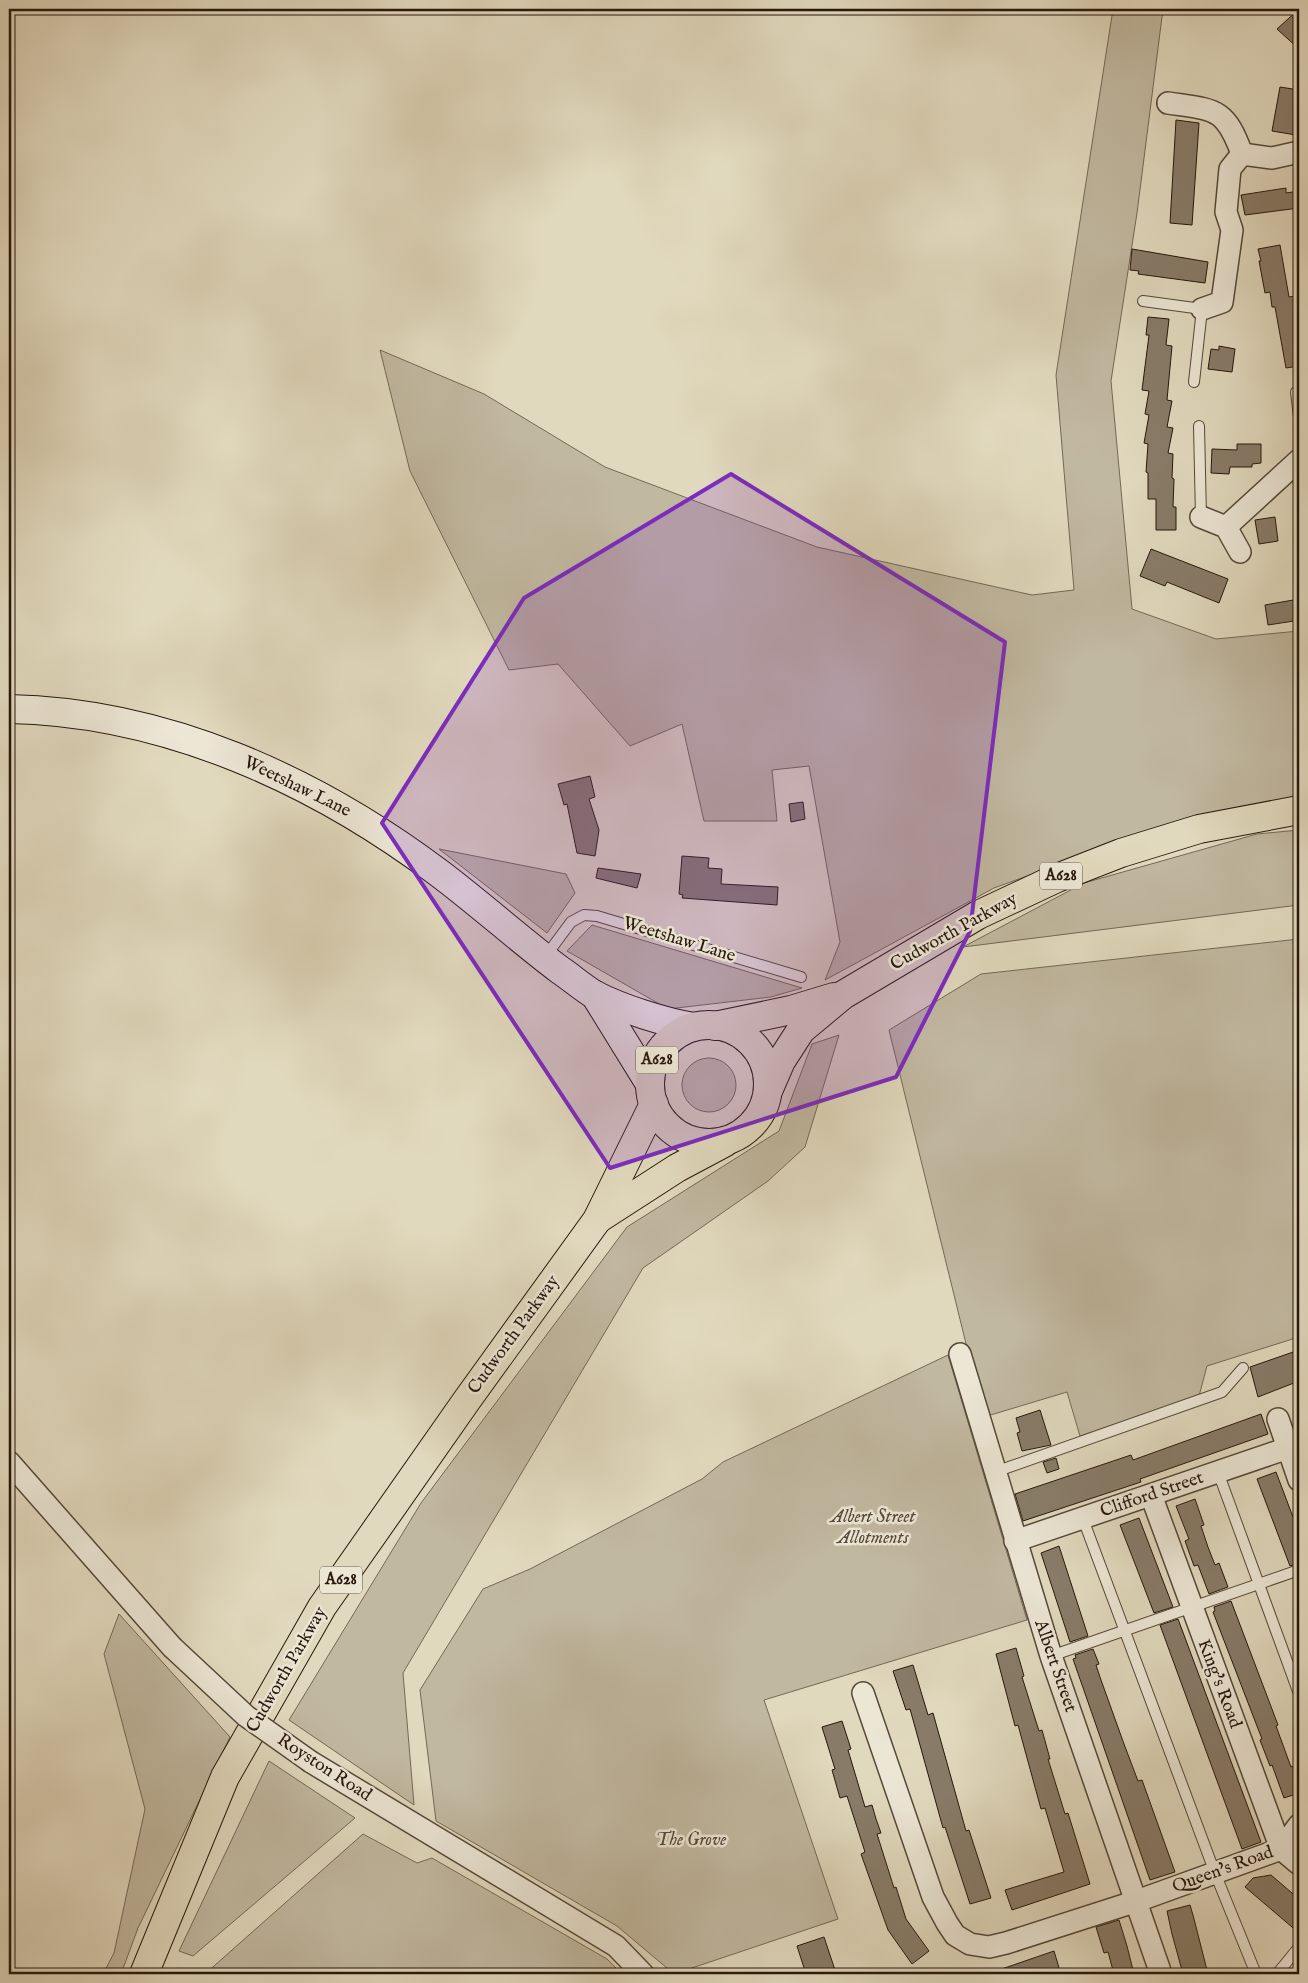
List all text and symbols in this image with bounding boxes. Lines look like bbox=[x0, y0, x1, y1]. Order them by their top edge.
street label: Weetshaw Lane bbox=[240, 751, 354, 823]
road number: A628 bbox=[1040, 862, 1082, 889]
street label: Cudworth Parkway bbox=[886, 888, 1022, 976]
street label: Weetshaw Lane bbox=[620, 912, 738, 968]
road number: A628 bbox=[636, 1046, 678, 1074]
street label: Cudworth Parkway bbox=[463, 1271, 565, 1399]
street label: Clifford Street bbox=[1097, 1467, 1207, 1523]
park label: Albert Street Allotments bbox=[829, 1506, 916, 1550]
road number: A628 bbox=[320, 1566, 362, 1594]
street label: Cudworth Parkway bbox=[242, 1603, 332, 1737]
street label: Albert Street bbox=[1028, 1616, 1082, 1715]
street label: King's Road bbox=[1192, 1636, 1247, 1732]
street label: Royston Road bbox=[272, 1729, 376, 1807]
park label: The Grove bbox=[656, 1829, 726, 1852]
street label: Queen's Road bbox=[1169, 1841, 1277, 1899]

